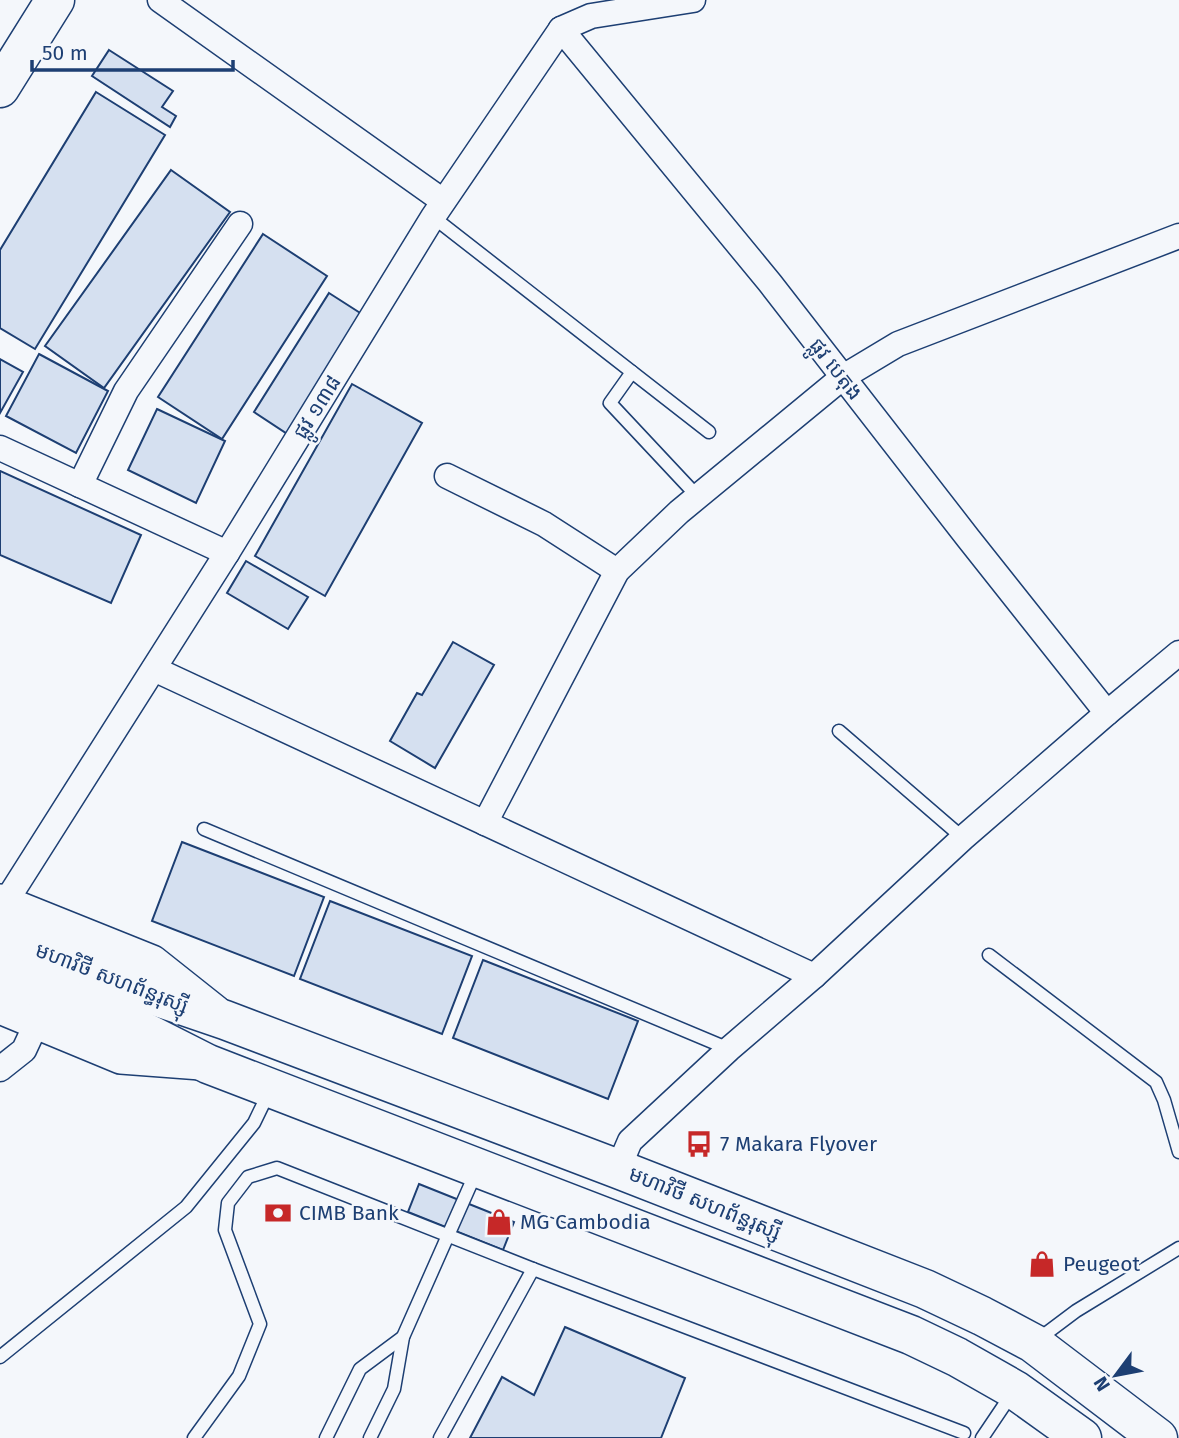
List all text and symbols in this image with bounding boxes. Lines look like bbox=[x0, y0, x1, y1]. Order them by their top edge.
scale bar bbox=[32, 28, 233, 72]
text: 50 m bbox=[42, 40, 88, 66]
street label: ផ្លូវ បេតុង bbox=[799, 333, 868, 409]
street label: ផ្លូវ ១៣៨ bbox=[287, 370, 352, 447]
street label: មហាវិថី សហព័ន្ធរុស្ស៊ី bbox=[30, 937, 192, 1024]
bus stop icon: 7 Makara Flyover bbox=[684, 1129, 714, 1159]
place label: 7 Makara Flyover bbox=[720, 1131, 877, 1157]
street label: មហាវិថី សហព័ន្ធរុស្ស៊ី bbox=[623, 1161, 785, 1250]
bank icon: CIMB Bank bbox=[263, 1198, 293, 1228]
place label: CIMB Bank bbox=[299, 1200, 399, 1226]
shop icon: MG Cambodia bbox=[484, 1207, 514, 1237]
place label: MG Cambodia bbox=[520, 1209, 651, 1235]
shop icon: Peugeot bbox=[1027, 1249, 1057, 1279]
place label: Peugeot bbox=[1063, 1251, 1141, 1277]
north arrow bbox=[1081, 1340, 1151, 1410]
text: N bbox=[1089, 1372, 1115, 1395]

